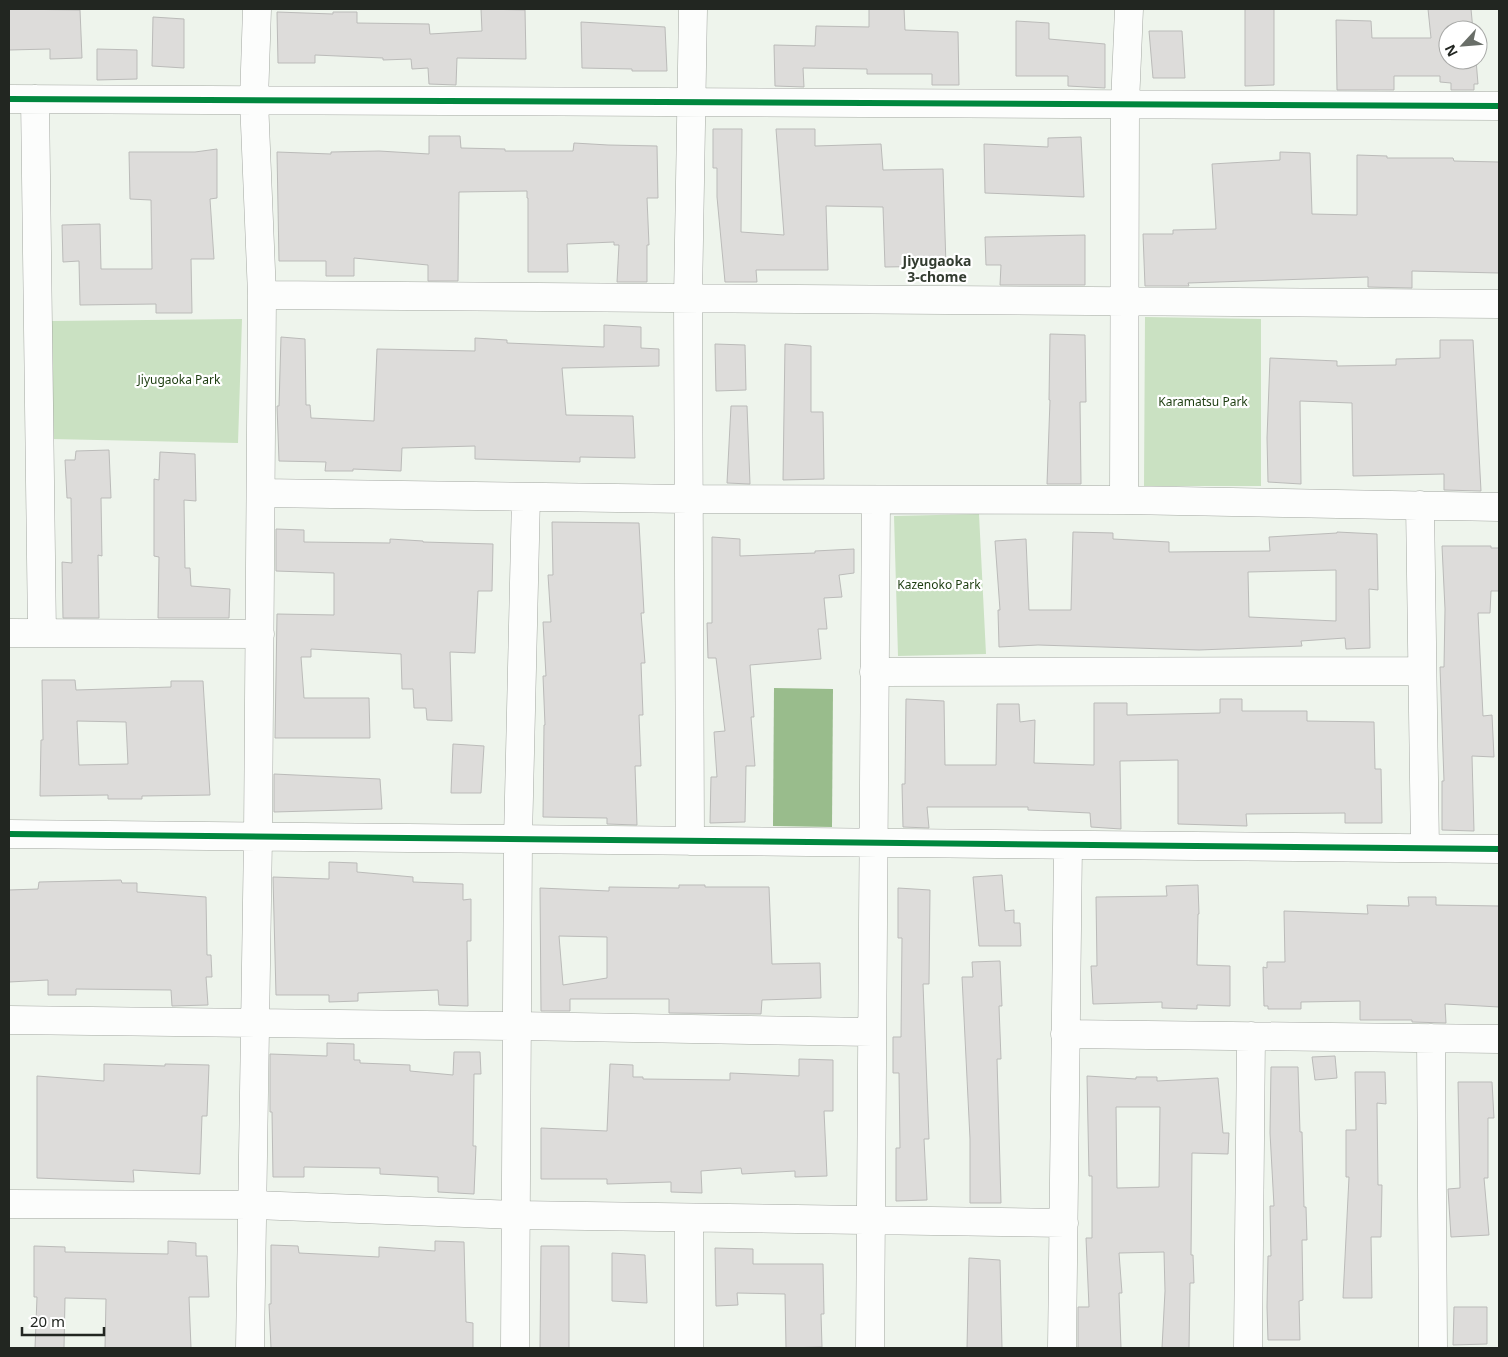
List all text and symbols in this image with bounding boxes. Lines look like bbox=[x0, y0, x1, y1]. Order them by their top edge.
north arrow bbox=[1438, 20, 1488, 70]
text: N bbox=[1440, 42, 1462, 60]
district label: Jiyugaoka 3-chome bbox=[901, 251, 971, 286]
park label: Jiyugaoka Park bbox=[137, 371, 221, 388]
park label: Karamatsu Park bbox=[1158, 393, 1248, 410]
park label: Kazenoko Park bbox=[897, 576, 981, 593]
scale bar bbox=[22, 1304, 105, 1336]
text: 20 m bbox=[30, 1311, 65, 1331]

